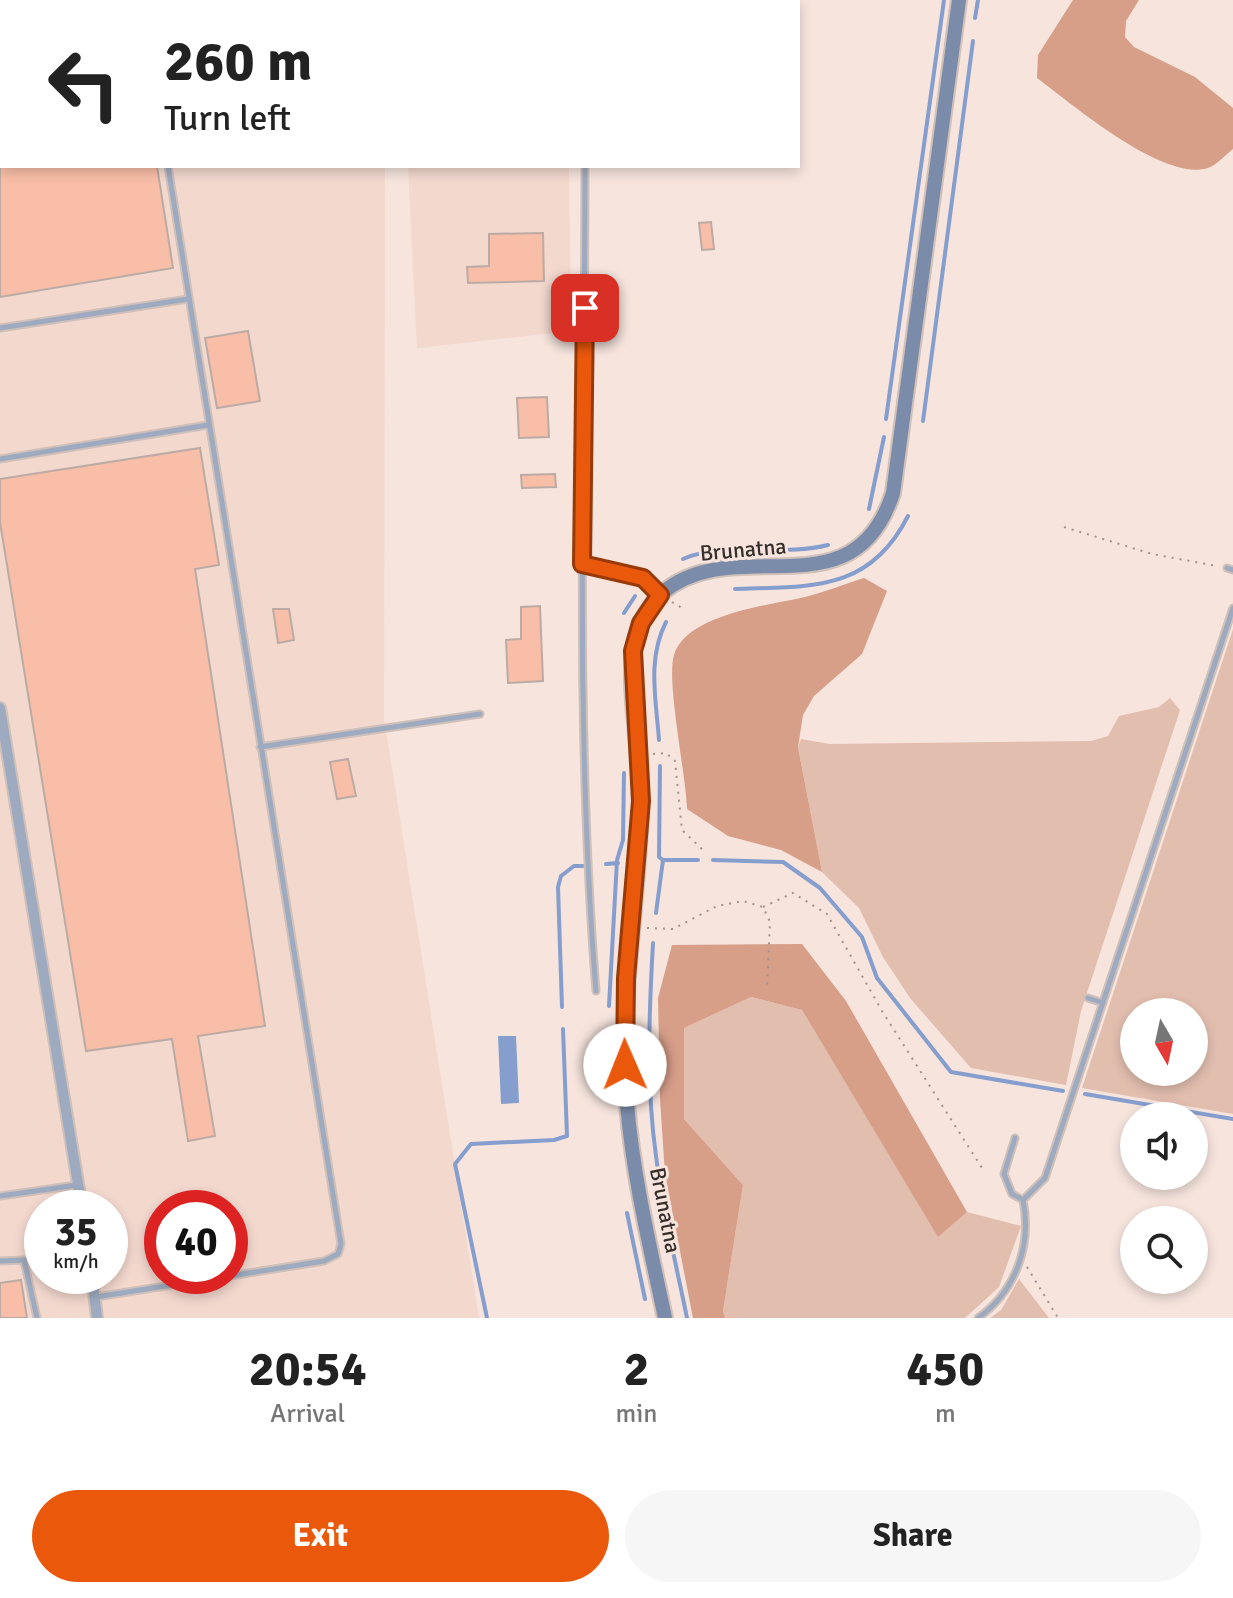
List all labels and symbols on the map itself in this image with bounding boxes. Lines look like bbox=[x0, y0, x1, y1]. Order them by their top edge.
pin bbox=[551, 274, 619, 342]
street label: Brunatna bbox=[699, 532, 788, 567]
north arrow bbox=[1120, 998, 1208, 1086]
position arrow bbox=[583, 1023, 667, 1107]
street label: Brunatna bbox=[644, 1165, 687, 1255]
speed limit sign: 40 bbox=[144, 1190, 248, 1294]

